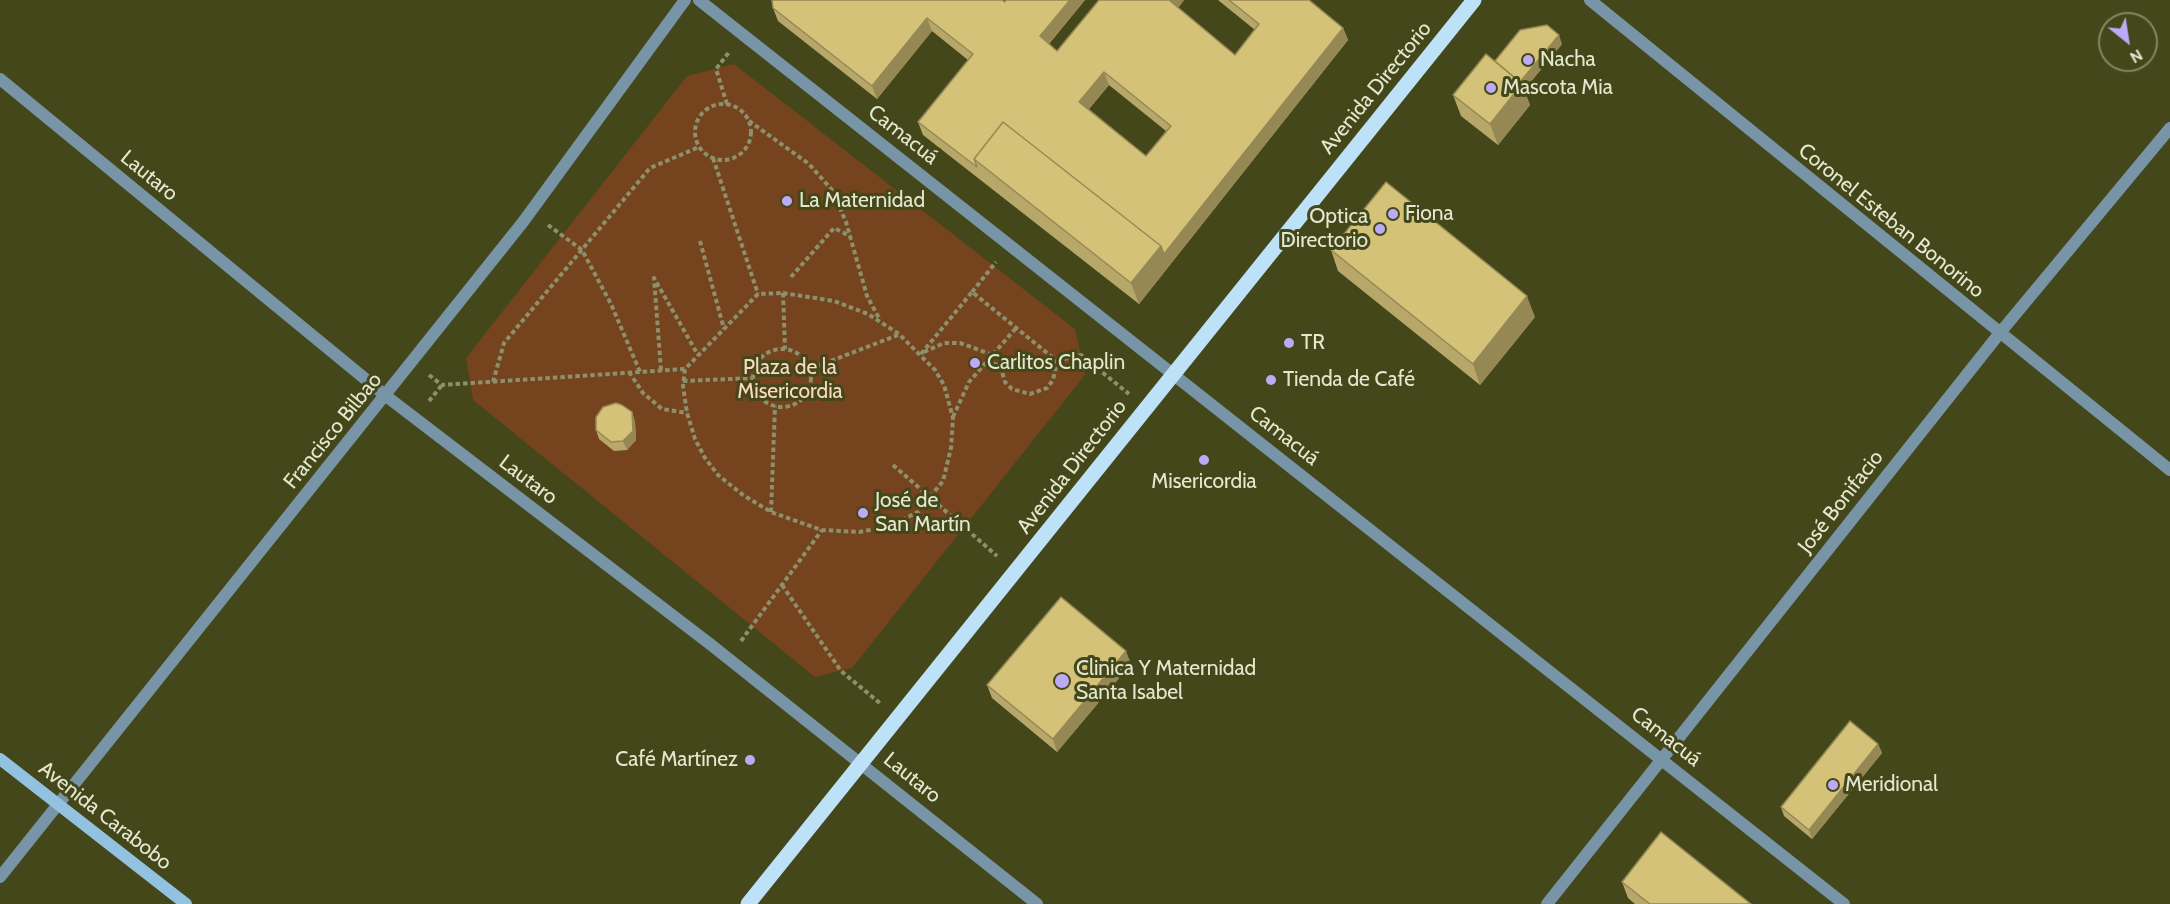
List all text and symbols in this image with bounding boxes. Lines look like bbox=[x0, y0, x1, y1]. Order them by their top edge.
north arrow bbox=[2098, 12, 2158, 72]
street label: Avenida Directorio bbox=[1315, 17, 1437, 159]
text: N bbox=[2127, 45, 2146, 67]
place label: Nacha bbox=[1540, 47, 1596, 73]
marker: Nacha bbox=[1521, 53, 1535, 67]
place label: Mascota Mia bbox=[1503, 75, 1613, 101]
marker: Mascota Mia bbox=[1484, 81, 1498, 95]
street label: Camacuá bbox=[863, 100, 943, 170]
street label: Coronel Esteban Bonorino bbox=[1793, 138, 1989, 304]
street label: Lautaro bbox=[115, 145, 183, 207]
place label: La Maternidad bbox=[799, 188, 925, 214]
marker: La Maternidad bbox=[780, 194, 794, 208]
place label: Fiona bbox=[1405, 201, 1454, 227]
place label: Optica Directorio bbox=[1281, 204, 1368, 254]
marker: Fiona bbox=[1386, 207, 1400, 221]
marker: Optica Directorio bbox=[1373, 222, 1387, 236]
place label: TR bbox=[1301, 330, 1325, 356]
marker: TR bbox=[1282, 336, 1296, 350]
place label: Carlitos Chaplin bbox=[987, 350, 1125, 376]
park label: Plaza de la Misericordia bbox=[737, 355, 843, 405]
marker: Carlitos Chaplin bbox=[968, 356, 982, 370]
place label: Tienda de Café bbox=[1283, 367, 1415, 393]
street label: Francisco Bilbao bbox=[279, 368, 387, 494]
marker: Tienda de Café bbox=[1264, 373, 1278, 387]
street label: Avenida Directorio bbox=[1012, 395, 1132, 539]
street label: Camacuá bbox=[1244, 401, 1324, 471]
street label: José Bonifacio bbox=[1793, 446, 1889, 558]
street label: Lautaro bbox=[494, 450, 562, 510]
marker: Misericordia bbox=[1197, 453, 1211, 467]
place label: Misericordia bbox=[1151, 469, 1257, 495]
place label: José de San Martín bbox=[875, 488, 971, 538]
marker: José de San Martín bbox=[856, 506, 870, 520]
place label: Clinica Y Maternidad Santa Isabel bbox=[1076, 656, 1256, 706]
marker: Clinica Y Maternidad Santa Isabel bbox=[1053, 672, 1071, 690]
street label: Camacuá bbox=[1626, 702, 1706, 772]
place label: Café Martínez bbox=[615, 747, 738, 773]
street label: Lautaro bbox=[878, 747, 946, 809]
marker: Café Martínez bbox=[743, 753, 757, 767]
street label: Avenida Carabobo bbox=[34, 756, 176, 876]
place label: Meridional bbox=[1845, 772, 1938, 798]
marker: Meridional bbox=[1826, 778, 1840, 792]

